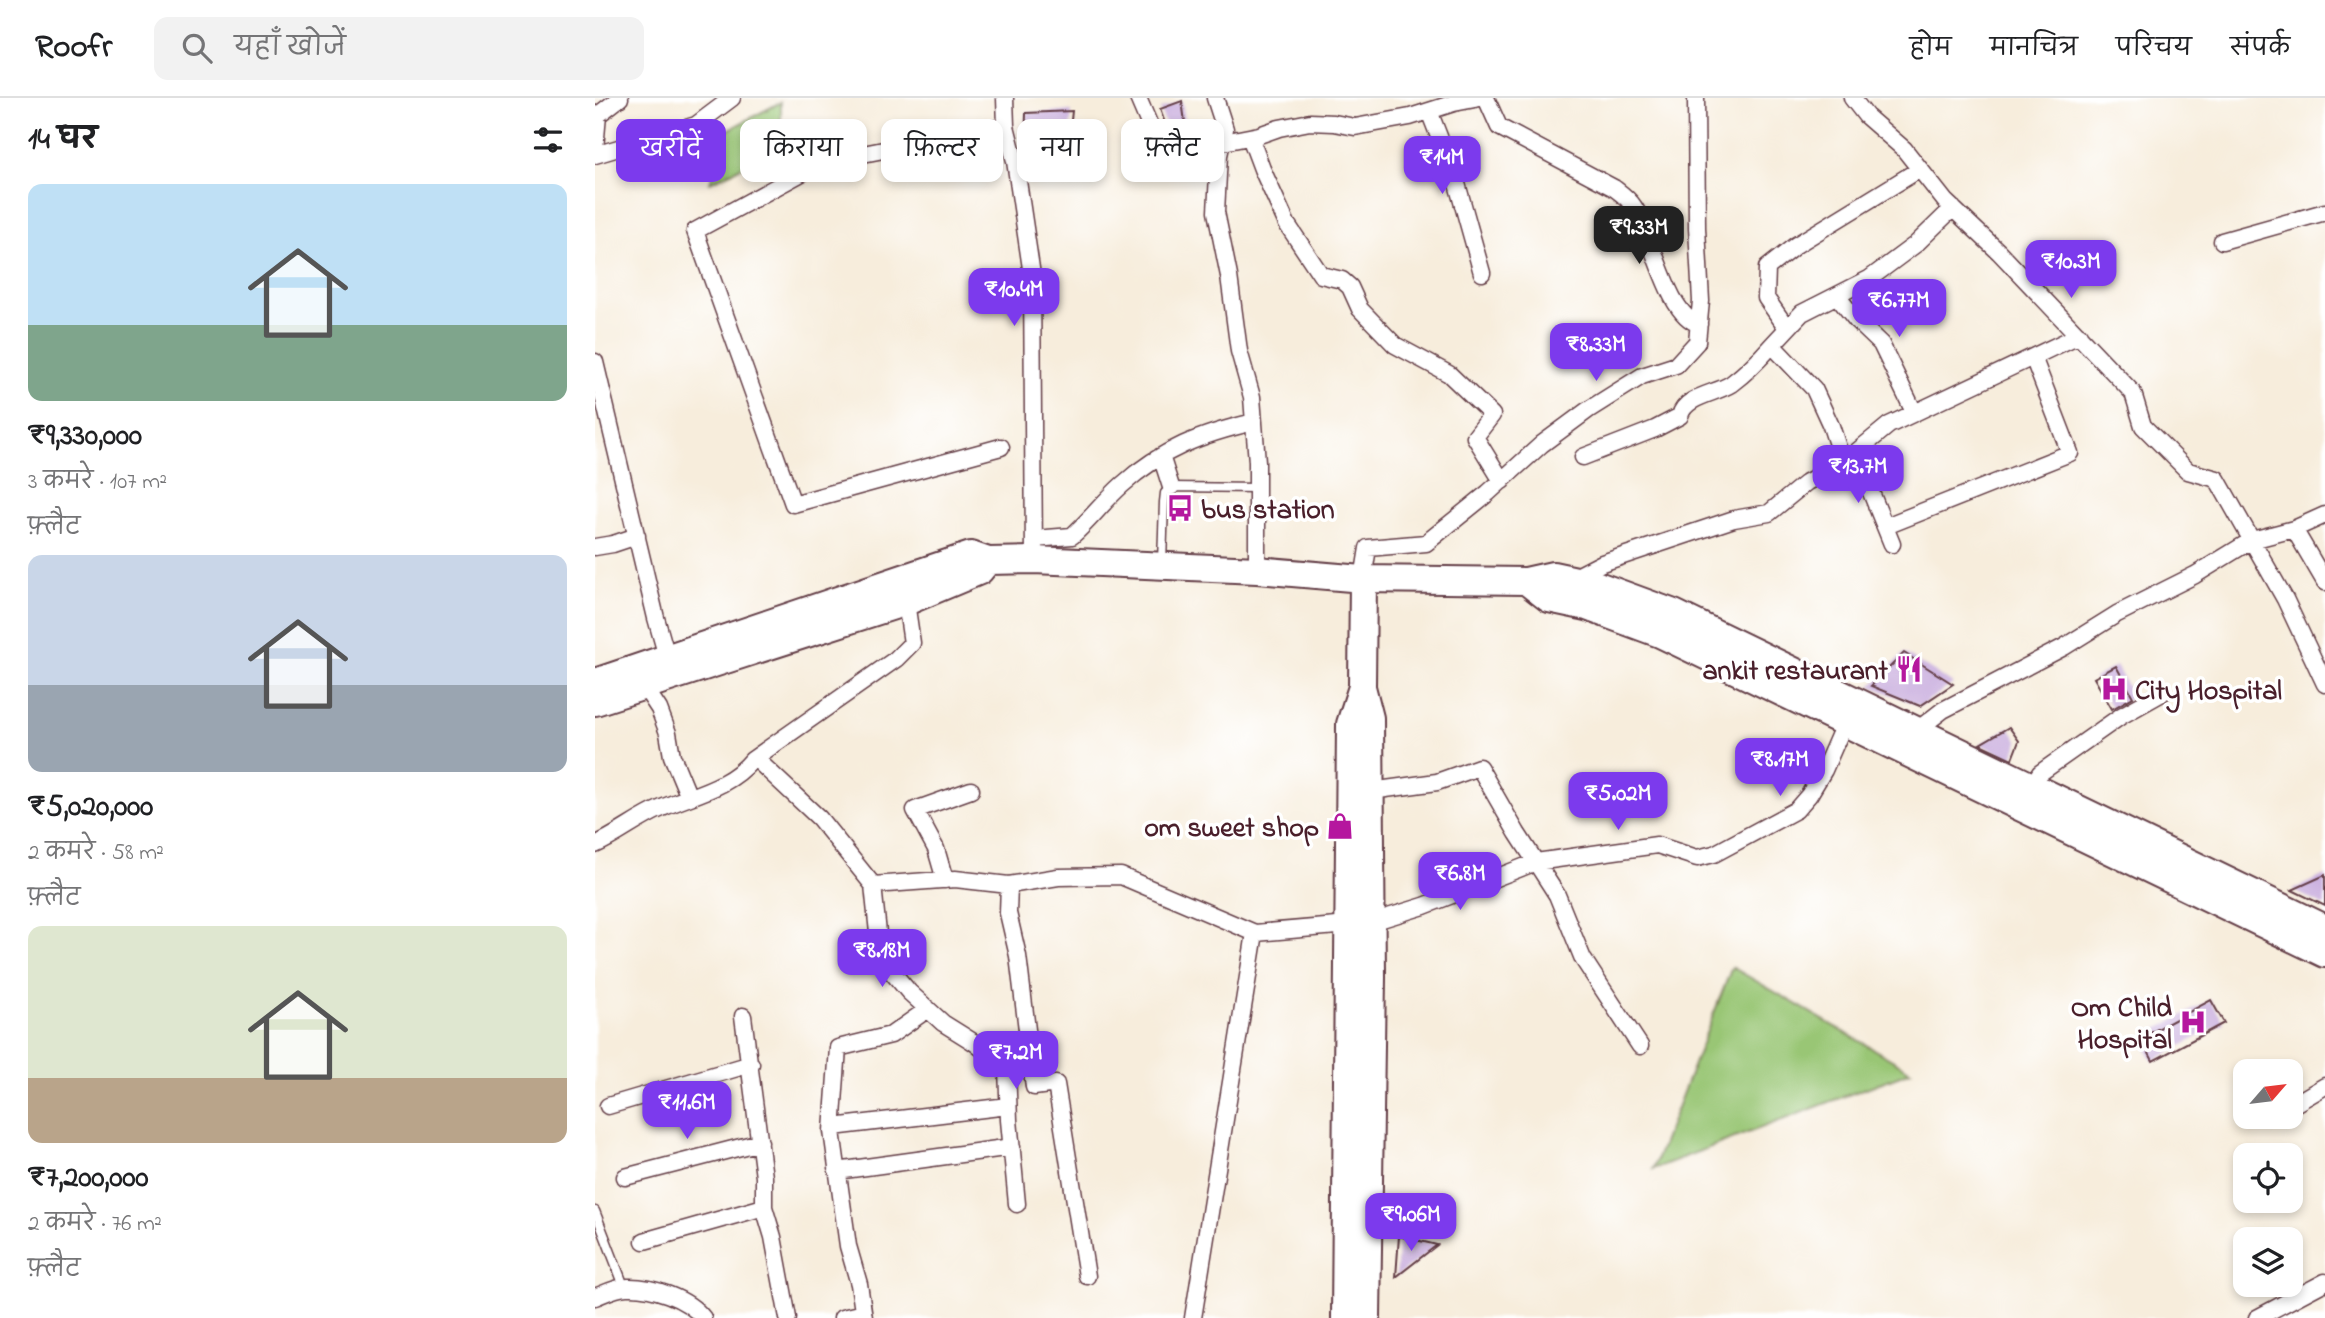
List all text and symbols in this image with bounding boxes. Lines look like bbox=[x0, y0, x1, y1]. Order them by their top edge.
search box bbox=[154, 17, 644, 80]
text: Roofr bbox=[35, 24, 112, 72]
icon: search bbox=[178, 29, 216, 67]
text: यहाँ खोजें bbox=[234, 30, 346, 68]
text: होम bbox=[1909, 32, 1952, 67]
text: मानचित्र bbox=[1990, 32, 2078, 67]
text: परिचय bbox=[2116, 32, 2192, 67]
text: संपर्क bbox=[2230, 32, 2290, 67]
text: 14 घर bbox=[28, 119, 97, 163]
chip: खरीदें bbox=[616, 119, 726, 182]
chip: किराया bbox=[740, 119, 867, 182]
chip: फ़िल्टर bbox=[881, 119, 1003, 182]
chip: नया bbox=[1017, 119, 1107, 182]
chip: फ़्लैट bbox=[1121, 119, 1224, 182]
icon: filters bbox=[529, 121, 567, 159]
pin: ₹14M bbox=[1401, 136, 1483, 196]
text: ₹14M bbox=[1420, 142, 1464, 175]
pin: ₹9.33M bbox=[1582, 206, 1696, 266]
text: ₹9.33M bbox=[1610, 212, 1668, 245]
icon: home bbox=[235, 230, 361, 356]
pin: ₹10.3M bbox=[2014, 240, 2128, 300]
text: ₹10.3M bbox=[2041, 246, 2101, 279]
pin: ₹10.4M bbox=[957, 268, 1071, 328]
text: ₹10.4M bbox=[984, 274, 1044, 307]
pin: ₹6.77M bbox=[1842, 280, 1956, 339]
text: ₹6.77M bbox=[1868, 285, 1930, 318]
pin: ₹8.33M bbox=[1539, 324, 1653, 383]
text: ₹8.33M bbox=[1566, 329, 1626, 362]
text: ₹9,330,000 bbox=[28, 415, 142, 459]
pin: ₹13.7M bbox=[1801, 446, 1915, 505]
text: ₹13.7M bbox=[1829, 451, 1887, 484]
text: 3 कमरे · 107 m² bbox=[28, 466, 167, 499]
place label: bus station bbox=[1201, 491, 1335, 532]
bus stop icon: bus station bbox=[1165, 493, 1195, 523]
text: फ़्लैट bbox=[28, 512, 80, 545]
icon: home bbox=[235, 601, 361, 727]
place label: ankit restaurant bbox=[1702, 652, 1889, 693]
restaurant icon: ankit restaurant bbox=[1894, 654, 1924, 684]
place label: City Hospital bbox=[2135, 672, 2282, 713]
hospital icon: City Hospital bbox=[2099, 674, 2129, 704]
pin: ₹8.17M bbox=[1723, 738, 1837, 798]
text: ₹8.17M bbox=[1751, 744, 1809, 777]
pin: ₹5.02M bbox=[1561, 772, 1675, 832]
text: ₹5.02M bbox=[1585, 778, 1651, 811]
text: ₹5,020,000 bbox=[28, 786, 153, 830]
place label: om sweet shop bbox=[1144, 809, 1319, 850]
shop icon: om sweet shop bbox=[1325, 811, 1355, 841]
text: 2 कमरे · 58 m² bbox=[28, 837, 164, 870]
pin: ₹6.8M bbox=[1411, 852, 1509, 912]
text: ₹6.8M bbox=[1434, 858, 1486, 891]
text: फ़्लैट bbox=[28, 883, 80, 916]
pin: ₹8.18M bbox=[825, 930, 939, 989]
text: ₹8.18M bbox=[853, 935, 911, 968]
icon: home bbox=[235, 972, 361, 1098]
place label: Om Child Hospital bbox=[2071, 989, 2172, 1062]
hospital icon: Om Child Hospital bbox=[2178, 1007, 2208, 1037]
pin: ₹7.2M bbox=[967, 1032, 1065, 1091]
text: ₹7.2M bbox=[989, 1037, 1043, 1070]
north arrow bbox=[2233, 1059, 2303, 1129]
map controls bbox=[2233, 1059, 2303, 1297]
pin: ₹11.6M bbox=[630, 1082, 744, 1141]
text: ₹11.6M bbox=[658, 1087, 716, 1120]
button: locate bbox=[2233, 1143, 2303, 1213]
text: ₹7,200,000 bbox=[28, 1157, 148, 1201]
pin: ₹9.06M bbox=[1354, 1194, 1468, 1253]
text: ₹9.06M bbox=[1381, 1199, 1441, 1232]
text: 2 कमरे · 76 m² bbox=[28, 1208, 162, 1241]
button: layers bbox=[2233, 1227, 2303, 1297]
text: फ़्लैट bbox=[28, 1254, 80, 1287]

